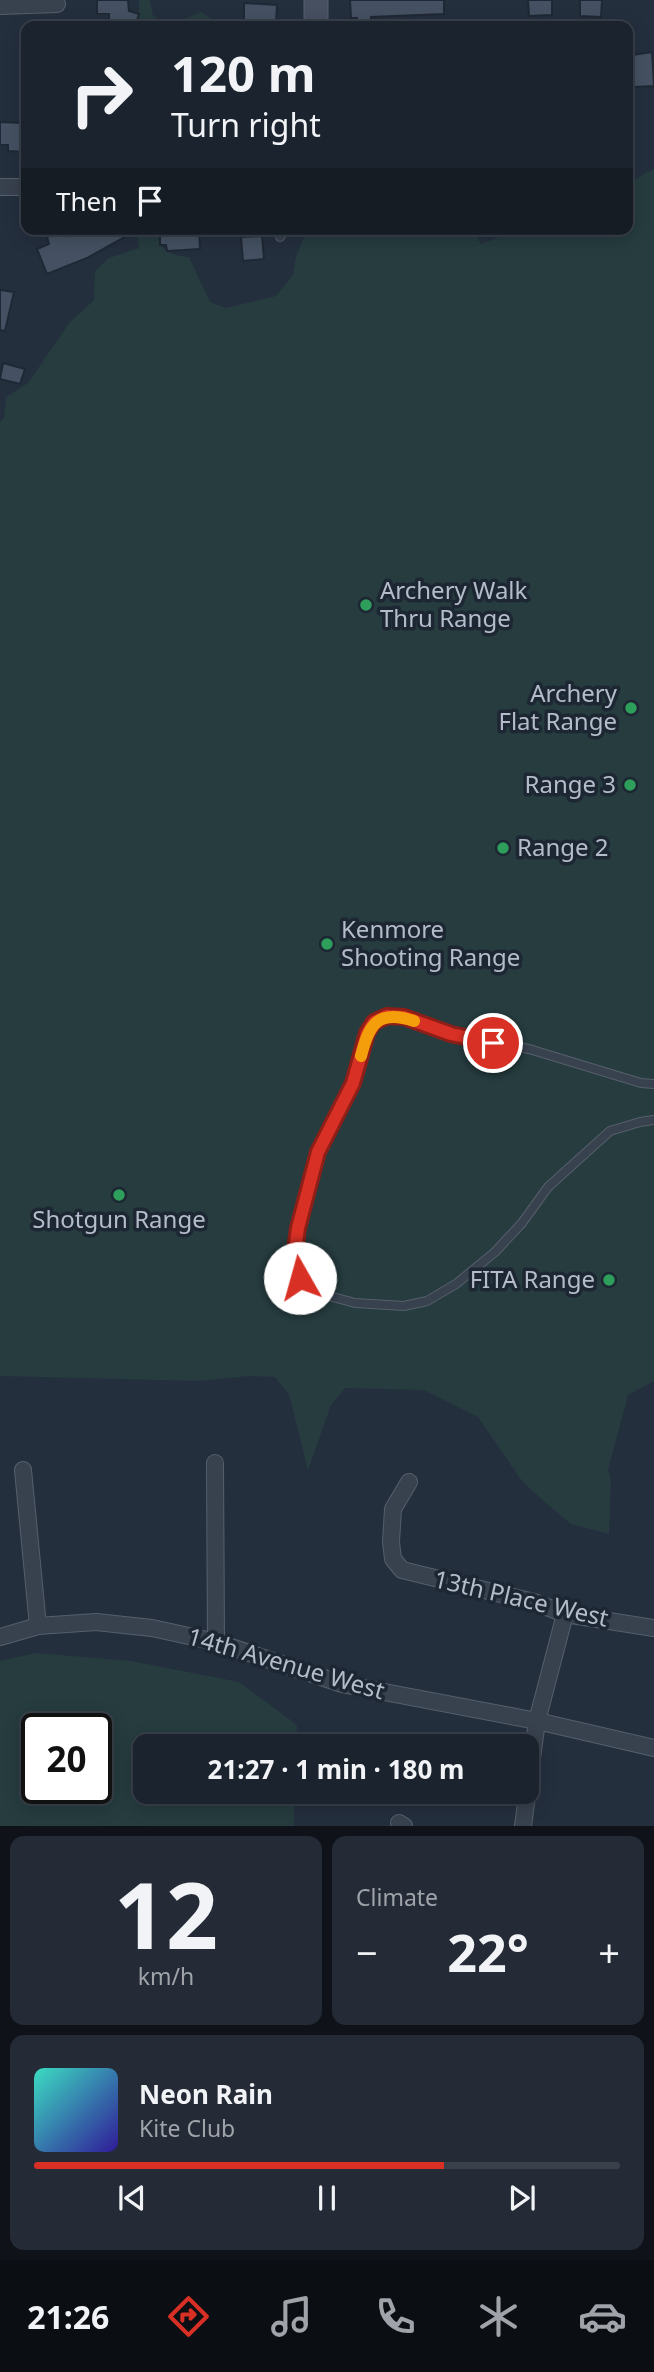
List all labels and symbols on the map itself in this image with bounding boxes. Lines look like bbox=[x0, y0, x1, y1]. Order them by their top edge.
place label: Archery Walk Thru Range bbox=[380, 573, 528, 634]
marker: Archery Walk Thru Range bbox=[358, 597, 374, 613]
place label: Archery Flat Range bbox=[498, 676, 618, 737]
marker: Archery Flat Range bbox=[623, 700, 639, 716]
place label: Range 3 bbox=[525, 767, 616, 800]
marker: Range 3 bbox=[622, 777, 638, 793]
place label: Range 2 bbox=[517, 830, 609, 863]
marker: Range 2 bbox=[495, 840, 511, 856]
place label: Kenmore Shooting Range bbox=[341, 912, 520, 973]
marker: Kenmore Shooting Range bbox=[319, 936, 335, 952]
pin bbox=[463, 1013, 523, 1073]
marker: Shotgun Range bbox=[111, 1187, 127, 1203]
place label: Shotgun Range bbox=[32, 1202, 206, 1235]
position arrow bbox=[263, 1241, 337, 1315]
place label: FITA Range bbox=[470, 1262, 595, 1295]
marker: FITA Range bbox=[601, 1272, 617, 1288]
street label: 13th Place West bbox=[431, 1561, 612, 1634]
street label: 14th Avenue West bbox=[184, 1619, 389, 1707]
speed limit sign: 20 bbox=[21, 1713, 112, 1804]

